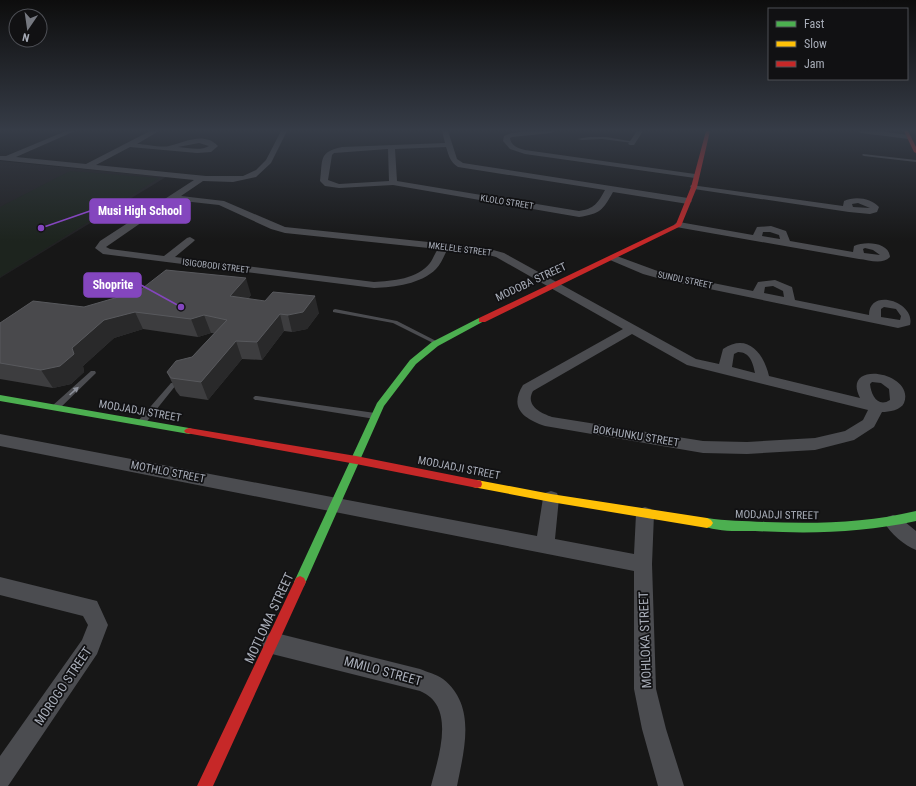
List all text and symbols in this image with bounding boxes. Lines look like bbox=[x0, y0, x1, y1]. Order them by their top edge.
north arrow bbox=[8, 8, 48, 48]
legend bbox=[768, 8, 908, 80]
text: Fast bbox=[804, 17, 825, 31]
text: N bbox=[21, 30, 31, 44]
text: Slow bbox=[804, 37, 827, 51]
text: Jam bbox=[804, 57, 825, 71]
street label: KLOLO STREET bbox=[480, 193, 535, 211]
callout: Musi High School bbox=[90, 199, 190, 223]
text: Musi High School bbox=[98, 204, 182, 218]
street label: MKELELE STREET bbox=[428, 240, 492, 258]
street label: ISIGOBODI STREET bbox=[182, 257, 250, 275]
street label: MODOBA STREET bbox=[493, 260, 569, 304]
street label: SUNDU STREET bbox=[657, 269, 713, 291]
callout: Shoprite bbox=[84, 273, 141, 297]
text: Shoprite bbox=[93, 278, 134, 292]
one-way arrow bbox=[69, 386, 79, 395]
street label: MODJADJI STREET bbox=[98, 397, 183, 425]
street label: BOKHUNKU STREET bbox=[592, 423, 680, 449]
street label: MODJADJI STREET bbox=[417, 454, 502, 482]
street label: MOTHLO STREET bbox=[130, 458, 206, 486]
street label: MODJADJI STREET bbox=[735, 508, 819, 522]
street label: MOTLOMA STREET bbox=[241, 570, 297, 666]
street label: MOHLOKA STREET bbox=[636, 591, 654, 689]
street label: MOROGO STREET bbox=[31, 644, 95, 728]
street label: MMILO STREET bbox=[343, 653, 424, 689]

